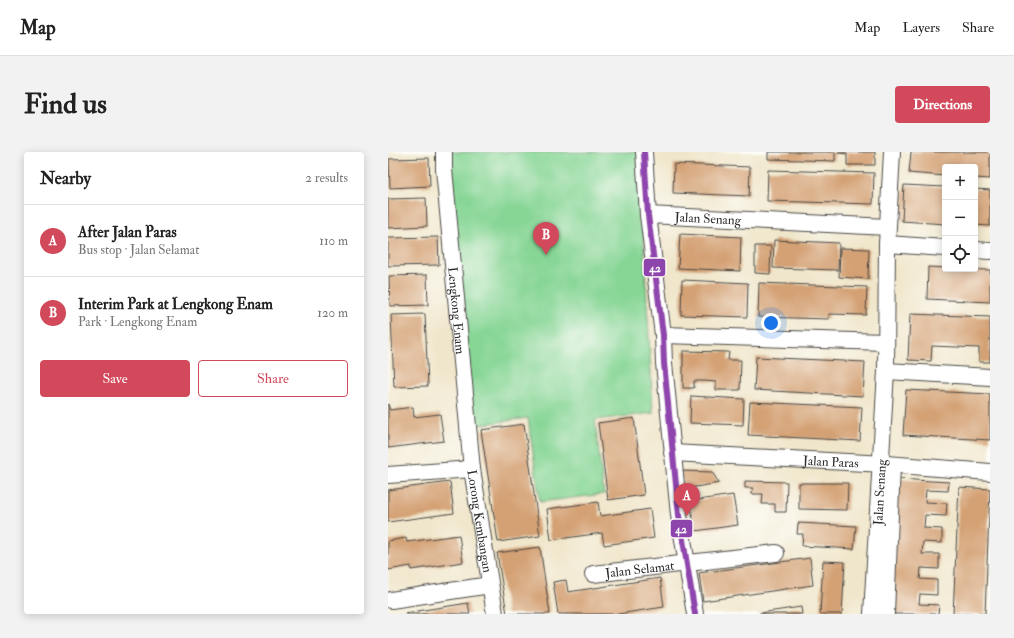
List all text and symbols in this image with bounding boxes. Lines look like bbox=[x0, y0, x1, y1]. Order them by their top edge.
text: Map bbox=[20, 16, 56, 40]
text: Map bbox=[854, 19, 880, 36]
text: Layers bbox=[902, 19, 940, 36]
text: Share bbox=[962, 19, 994, 36]
button: Directions bbox=[895, 86, 990, 123]
text: Find us bbox=[24, 87, 107, 122]
map controls bbox=[942, 164, 978, 272]
button: + bbox=[942, 164, 978, 200]
text: Nearby bbox=[40, 168, 91, 189]
text: 2 results bbox=[305, 170, 348, 186]
button: − bbox=[942, 200, 978, 236]
street label: Jalan Senang bbox=[673, 209, 742, 229]
pin: B bbox=[533, 222, 559, 255]
text: After Jalan Paras bbox=[78, 223, 177, 242]
text: A bbox=[49, 233, 57, 249]
text: 110 m bbox=[319, 233, 348, 249]
button: locate bbox=[942, 236, 978, 272]
text: Bus stop · Jalan Selamat bbox=[78, 242, 199, 258]
line badge: 42 bbox=[643, 258, 666, 277]
text: 42 bbox=[648, 262, 661, 276]
street label: Lengkong Enam bbox=[444, 266, 468, 355]
text: Interim Park at Lengkong Enam bbox=[78, 295, 273, 314]
text: B bbox=[49, 305, 57, 321]
text: 120 m bbox=[317, 305, 348, 321]
your location bbox=[761, 313, 781, 333]
text: Park · Lengkong Enam bbox=[78, 314, 197, 330]
button: Save bbox=[40, 360, 190, 397]
button: Share bbox=[198, 360, 348, 397]
street label: Jalan Paras bbox=[801, 453, 860, 472]
street label: Jalan Senang bbox=[870, 458, 890, 527]
street label: Lorong Kembangan bbox=[463, 469, 495, 574]
pin: A bbox=[674, 483, 700, 516]
line badge: 42 bbox=[670, 519, 693, 538]
text: 42 bbox=[674, 523, 687, 537]
street label: Jalan Selamat bbox=[603, 558, 675, 582]

